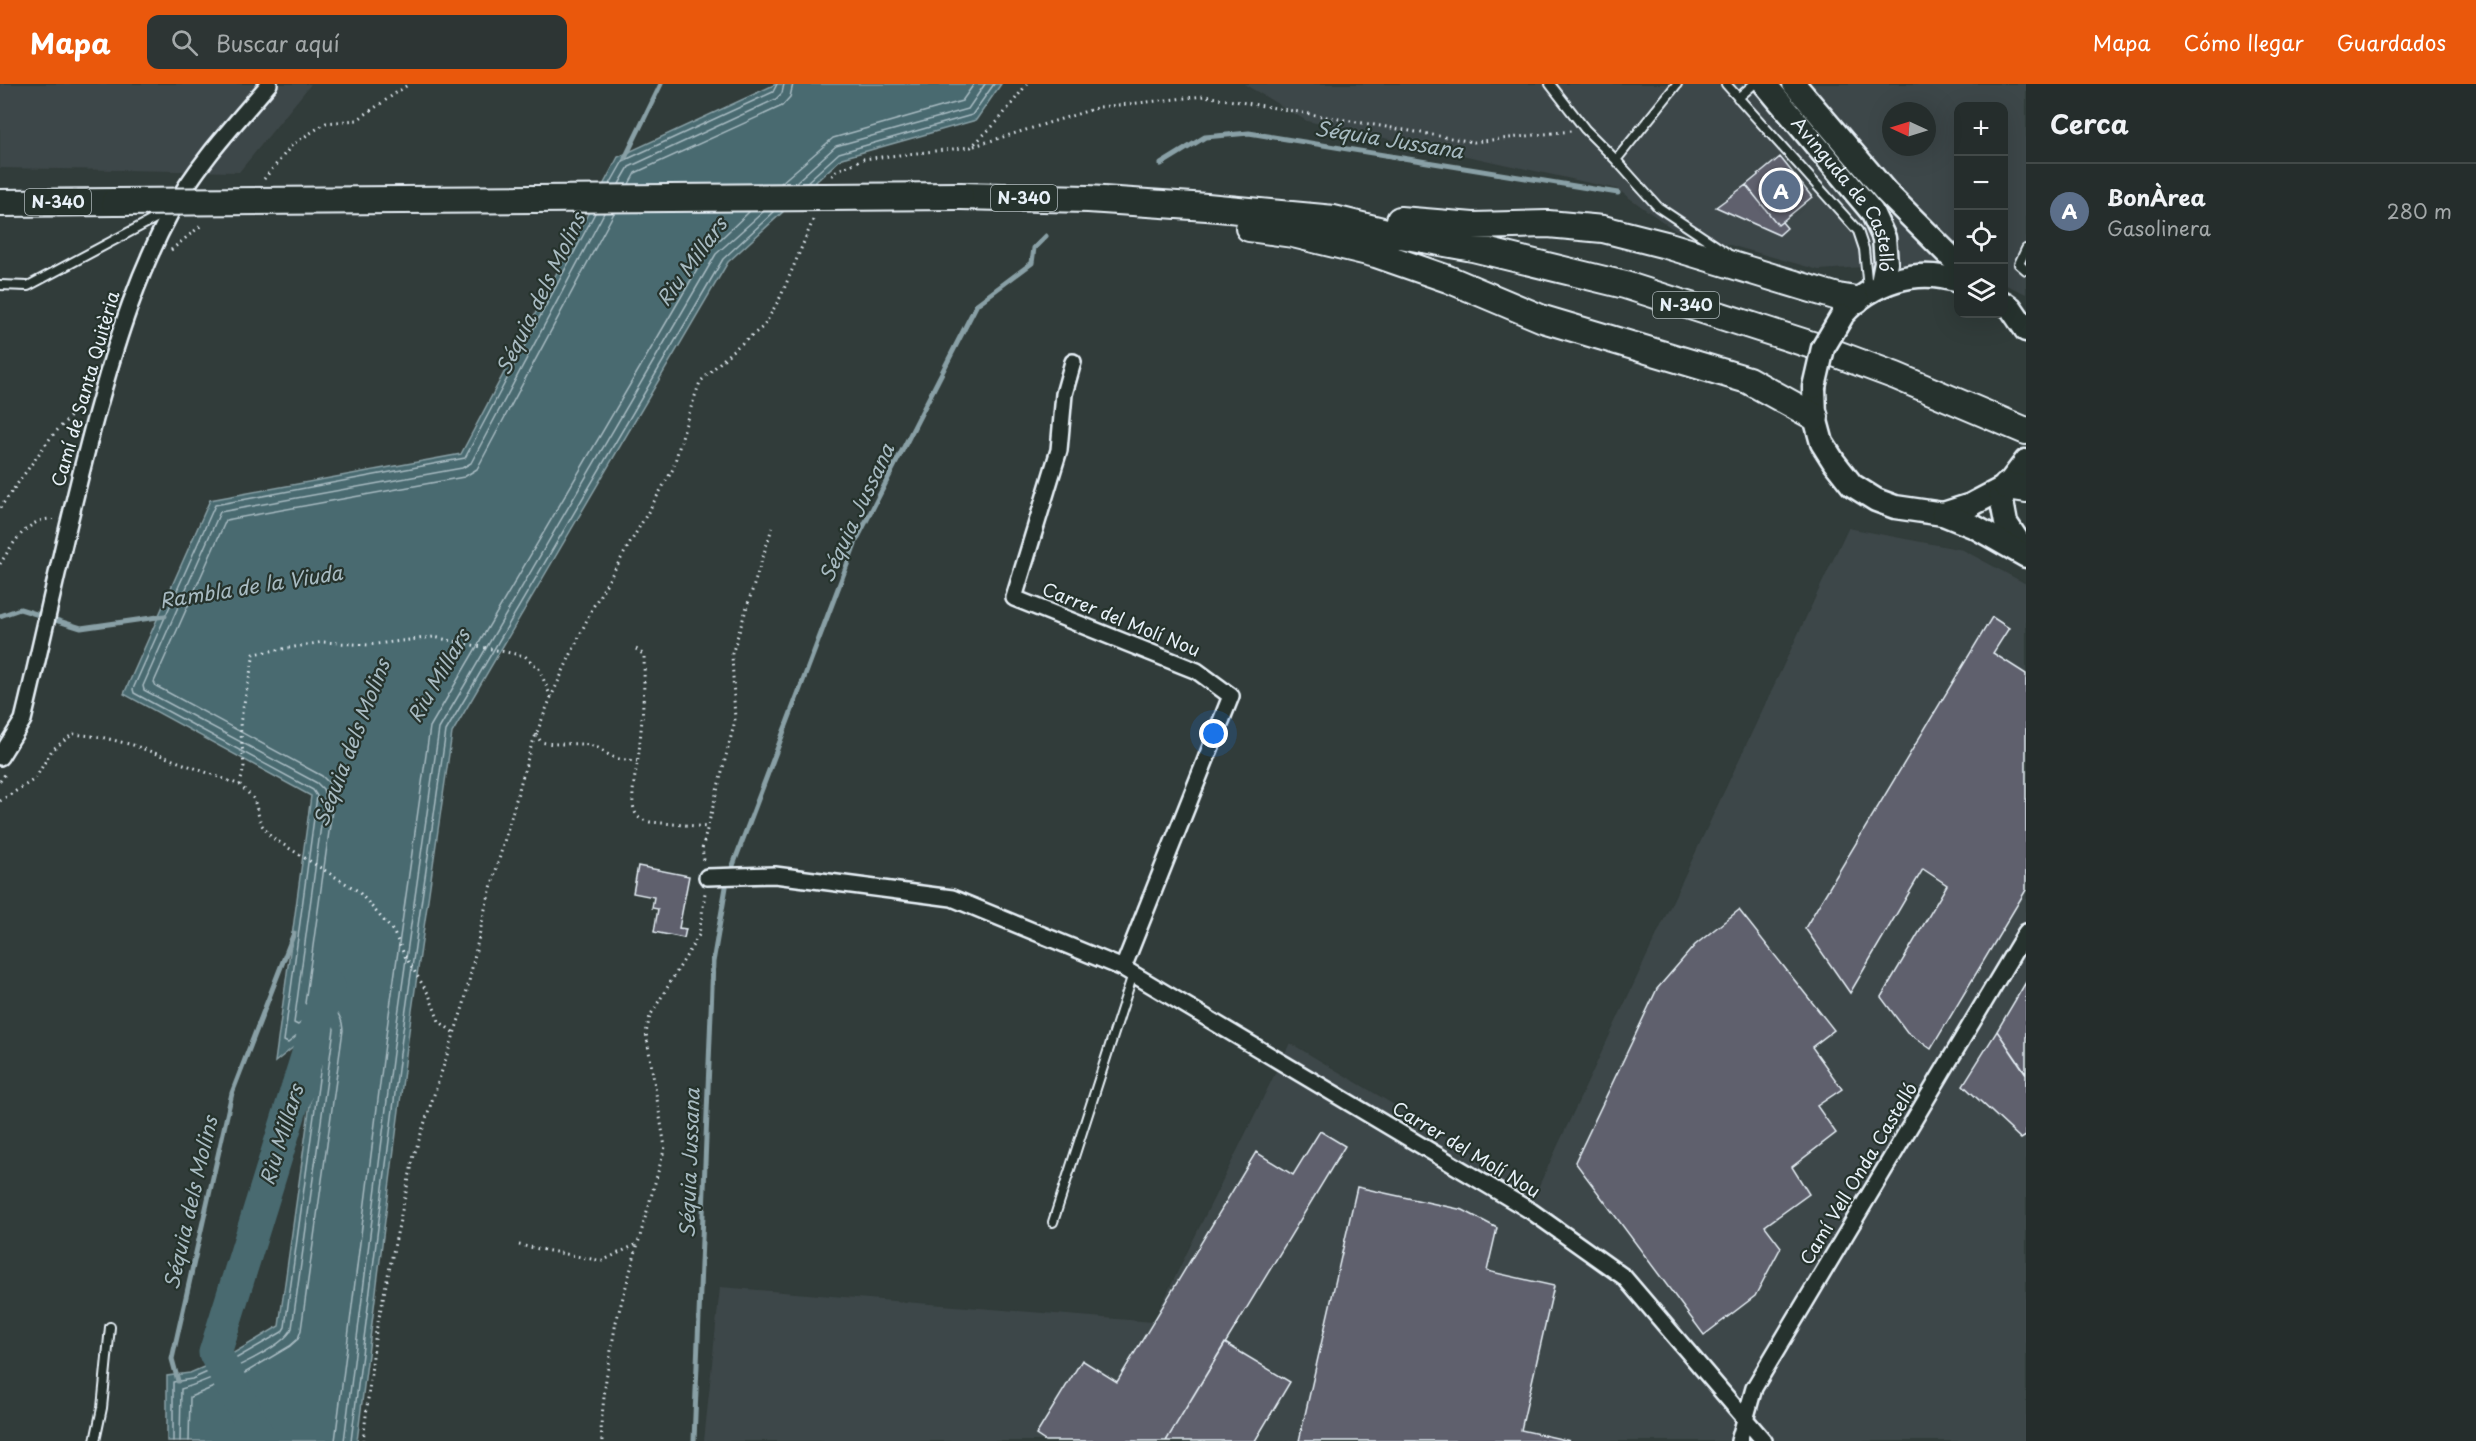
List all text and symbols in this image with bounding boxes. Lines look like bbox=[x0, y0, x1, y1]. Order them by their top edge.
search box bbox=[147, 15, 567, 69]
text: Mapa bbox=[30, 21, 111, 64]
icon: search bbox=[168, 26, 201, 59]
text: Buscar aquí bbox=[216, 26, 340, 59]
text: Mapa bbox=[2093, 26, 2151, 58]
text: Cómo llegar bbox=[2184, 26, 2304, 58]
text: Guardados bbox=[2337, 26, 2446, 58]
north arrow bbox=[1882, 102, 1936, 156]
map controls bbox=[1954, 102, 2008, 318]
button: + bbox=[1954, 102, 2008, 156]
text: Cerca bbox=[2050, 104, 2129, 143]
water label: Séquia Jussana bbox=[1313, 112, 1467, 166]
street label: Avinguda de Castelló bbox=[1782, 112, 1890, 282]
button: − bbox=[1954, 156, 2008, 210]
pin: A bbox=[1762, 168, 1800, 212]
text: BonÀrea bbox=[2107, 180, 2206, 213]
road number: N-340 bbox=[991, 185, 1057, 211]
road number: N-340 bbox=[25, 189, 91, 215]
text: A bbox=[2062, 196, 2077, 226]
text: 280 m bbox=[2387, 196, 2452, 226]
water label: Séquia dels Molins bbox=[488, 206, 593, 380]
water label: Riu Millars bbox=[649, 209, 735, 312]
button: locate bbox=[1954, 210, 2008, 264]
text: Gasolinera bbox=[2107, 213, 2211, 243]
button: layers bbox=[1954, 264, 2008, 318]
street label: Camí de Santa Quitèria bbox=[44, 287, 126, 490]
road number: N-340 bbox=[1653, 292, 1719, 318]
water label: Séquia Jussana bbox=[811, 437, 902, 587]
water label: Rambla de la Viuda bbox=[157, 557, 345, 615]
street label: Carrer del Molí Nou bbox=[1038, 575, 1205, 663]
water label: Riu Millars bbox=[399, 622, 478, 728]
water label: Séquia dels Molins bbox=[305, 653, 397, 831]
your location bbox=[1199, 719, 1228, 748]
street label: Camí Vell Onda Castelló bbox=[1792, 1077, 1923, 1270]
water label: Riu Millars bbox=[252, 1079, 311, 1189]
water label: Séquia Jussana bbox=[671, 1086, 707, 1238]
street label: Carrer del Molí Nou bbox=[1388, 1094, 1546, 1204]
water label: Séquia dels Molins bbox=[156, 1111, 225, 1292]

